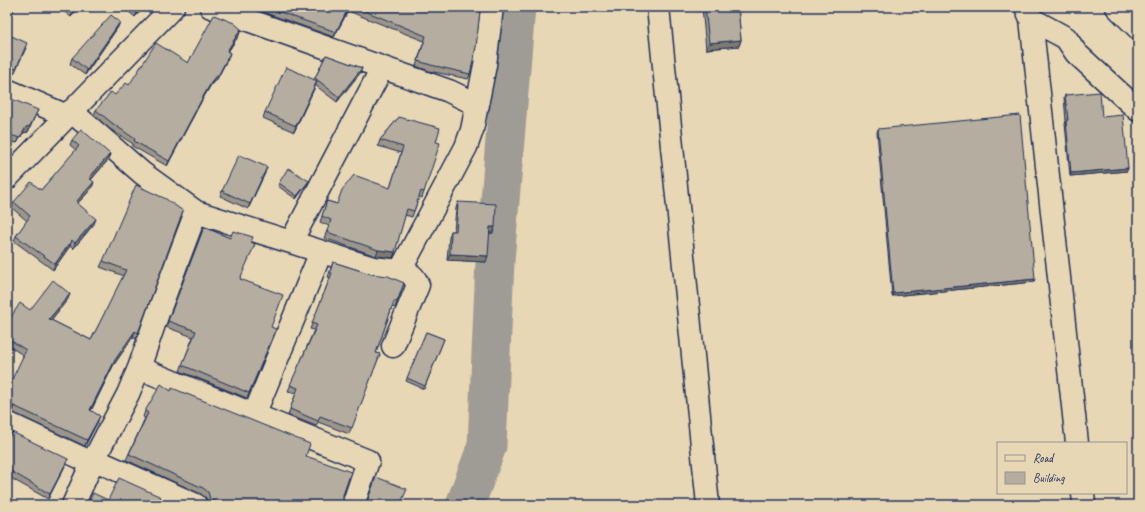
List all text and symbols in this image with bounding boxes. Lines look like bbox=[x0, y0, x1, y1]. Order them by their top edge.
legend bbox=[997, 442, 1127, 494]
text: Road bbox=[1033, 450, 1055, 466]
text: Building bbox=[1033, 470, 1065, 486]

